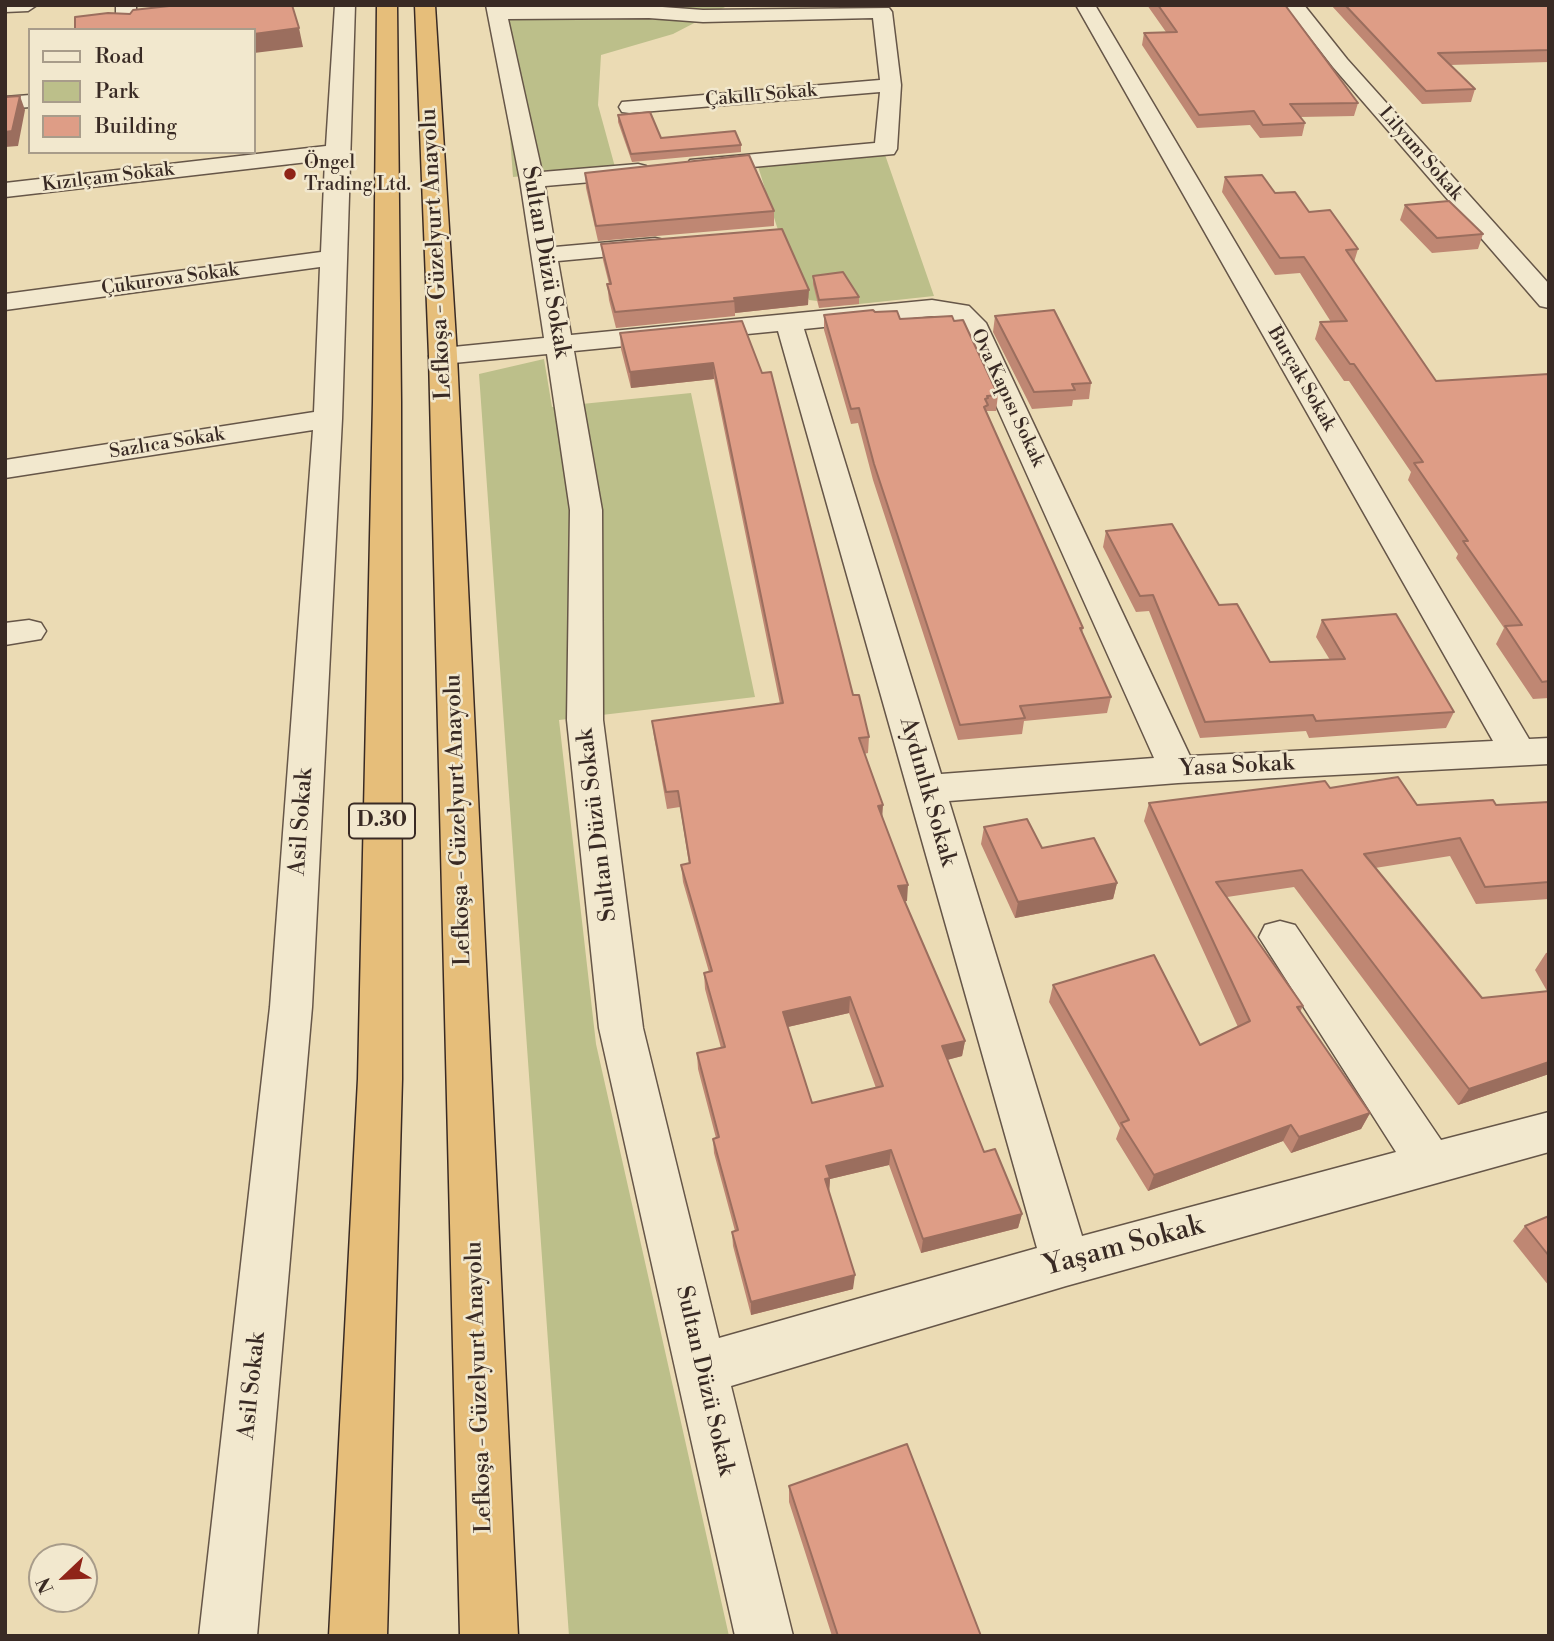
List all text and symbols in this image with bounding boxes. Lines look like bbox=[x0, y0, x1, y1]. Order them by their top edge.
legend bbox=[28, 28, 256, 154]
text: Road bbox=[95, 44, 144, 70]
text: Park bbox=[95, 79, 139, 105]
street label: Çakıllı Sokak bbox=[704, 80, 818, 112]
street label: Lilyum Sokak bbox=[1373, 102, 1467, 206]
street label: Lefkoşa - Güzelyurt Anayolu bbox=[416, 107, 458, 401]
text: Building bbox=[95, 114, 177, 140]
place label: Öngel Trading Ltd. bbox=[304, 152, 411, 196]
street label: Kızılçam Sokak bbox=[41, 159, 175, 197]
street label: Sultan Düzü Sokak bbox=[515, 164, 575, 360]
marker: Öngel Trading Ltd. bbox=[282, 166, 298, 182]
street label: Çukurova Sokak bbox=[100, 259, 240, 301]
street label: Burçak Sokak bbox=[1262, 323, 1340, 435]
street label: Ova Kapısı Sokak bbox=[965, 325, 1049, 471]
street label: Sazlıca Sokak bbox=[108, 424, 226, 464]
street label: Lefkoşa - Güzelyurt Anayolu bbox=[440, 674, 478, 966]
street label: Aydınlık Sokak bbox=[893, 715, 961, 869]
street label: Sultan Düzü Sokak bbox=[572, 727, 624, 923]
street label: Yasa Sokak bbox=[1179, 750, 1295, 784]
street label: Asil Sokak bbox=[284, 767, 320, 877]
road number: D.30 bbox=[349, 804, 415, 838]
street label: Yaşam Sokak bbox=[1040, 1210, 1208, 1284]
street label: Lefkoşa - Güzelyurt Anayolu bbox=[461, 1241, 499, 1533]
street label: Sultan Düzü Sokak bbox=[669, 1283, 739, 1479]
street label: Asil Sokak bbox=[234, 1331, 272, 1441]
north arrow bbox=[28, 1543, 98, 1613]
text: N bbox=[32, 1574, 59, 1597]

